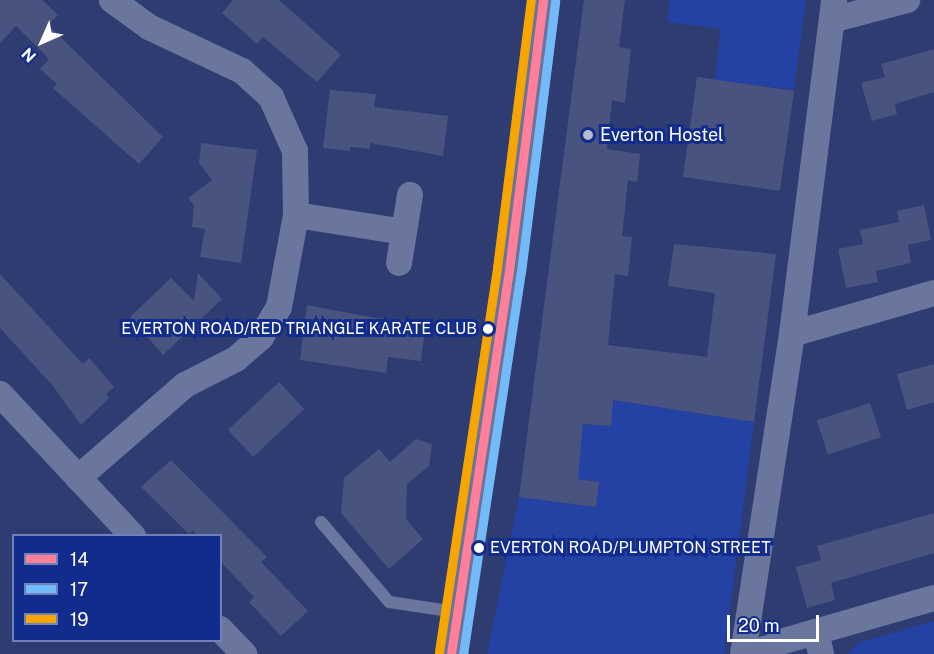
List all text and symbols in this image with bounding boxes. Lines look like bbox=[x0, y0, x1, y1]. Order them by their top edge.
north arrow bbox=[12, 12, 72, 72]
text: N bbox=[18, 44, 40, 66]
place label: Everton Hostel bbox=[600, 124, 724, 146]
marker: Everton Hostel bbox=[581, 128, 595, 142]
place label: EVERTON ROAD/RED TRIANGLE KARATE CLUB bbox=[121, 319, 477, 339]
marker: EVERTON ROAD/RED TRIANGLE KARATE CLUB bbox=[482, 323, 494, 335]
legend bbox=[12, 534, 222, 642]
place label: EVERTON ROAD/PLUMPTON STREET bbox=[490, 538, 771, 558]
marker: EVERTON ROAD/PLUMPTON STREET bbox=[473, 542, 485, 554]
text: 14 bbox=[70, 549, 89, 570]
text: 17 bbox=[70, 579, 88, 600]
scale bar bbox=[730, 603, 822, 641]
text: 19 bbox=[70, 609, 89, 630]
text: 20 m bbox=[738, 615, 780, 636]

